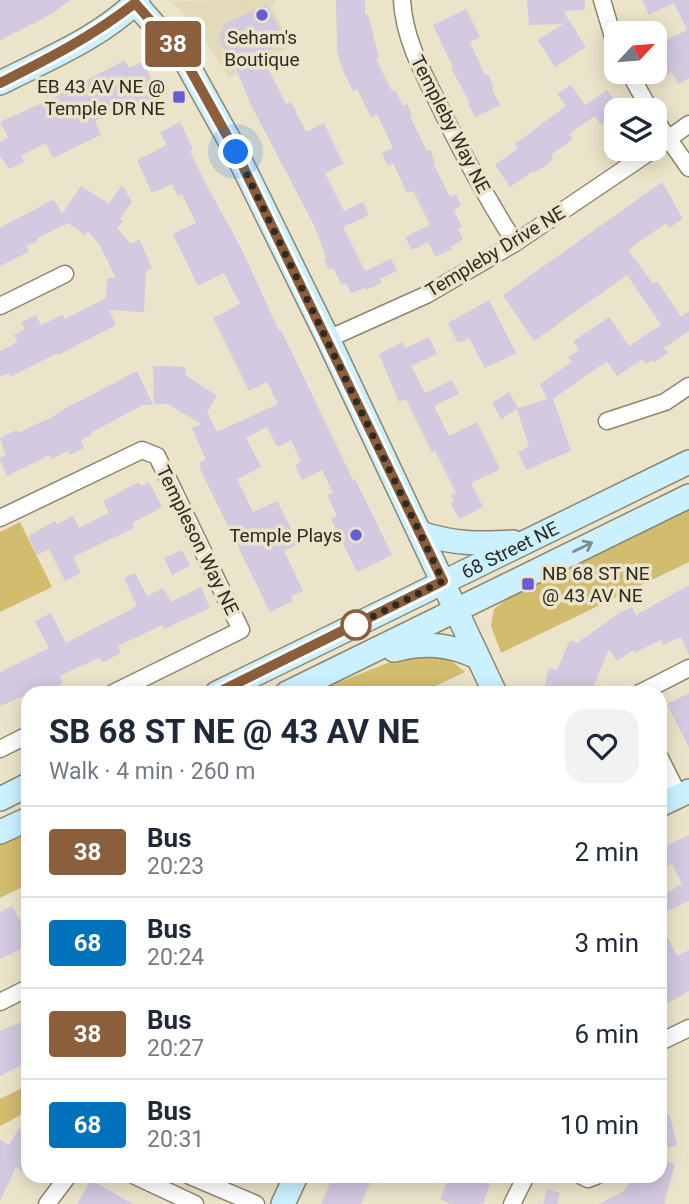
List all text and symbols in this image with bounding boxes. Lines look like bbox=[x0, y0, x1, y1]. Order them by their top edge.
marker: Seham's Boutique bbox=[254, 7, 270, 23]
line badge: 38 bbox=[142, 21, 204, 67]
north arrow bbox=[604, 21, 667, 84]
map controls bbox=[604, 21, 667, 161]
place label: Seham's Boutique bbox=[224, 26, 300, 71]
text: 38 bbox=[159, 30, 187, 58]
street label: Templeby Way NE bbox=[406, 51, 495, 197]
place label: EB 43 AV NE @ Temple DR NE bbox=[37, 75, 165, 120]
marker: EB 43 AV NE @ Temple DR NE bbox=[171, 89, 187, 105]
button: layers bbox=[604, 98, 667, 161]
your location bbox=[218, 134, 253, 169]
street label: Templeby Drive NE bbox=[421, 201, 569, 302]
street label: Templeson Way NE bbox=[151, 462, 244, 619]
street label: 68 Street NE bbox=[458, 517, 563, 584]
place label: Temple Plays bbox=[229, 524, 342, 547]
marker: Temple Plays bbox=[348, 527, 364, 543]
one-way arrow bbox=[572, 540, 593, 554]
place label: NB 68 ST NE @ 43 AV NE bbox=[542, 562, 650, 607]
marker: NB 68 ST NE @ 43 AV NE bbox=[520, 576, 536, 592]
unlabelled marker bbox=[341, 610, 371, 640]
button: heart bbox=[565, 709, 639, 783]
text: SB 68 ST NE @ 43 AV NE bbox=[49, 712, 419, 751]
text: Walk · 4 min · 260 m bbox=[49, 758, 255, 785]
text: Bus bbox=[147, 823, 192, 853]
text: 2 min bbox=[574, 837, 639, 867]
text: 38 bbox=[74, 838, 101, 866]
text: 20:23 bbox=[147, 853, 204, 880]
text: Bus bbox=[147, 914, 192, 944]
text: 3 min bbox=[574, 928, 639, 958]
text: 68 bbox=[74, 929, 101, 957]
text: 20:24 bbox=[147, 944, 204, 971]
text: Bus bbox=[147, 1005, 192, 1035]
text: 6 min bbox=[574, 1019, 639, 1049]
text: 38 bbox=[74, 1020, 101, 1048]
text: 20:27 bbox=[147, 1035, 204, 1062]
text: Bus bbox=[147, 1096, 192, 1126]
text: 10 min bbox=[560, 1110, 639, 1140]
text: 68 bbox=[74, 1111, 101, 1139]
text: 20:31 bbox=[147, 1126, 204, 1153]

